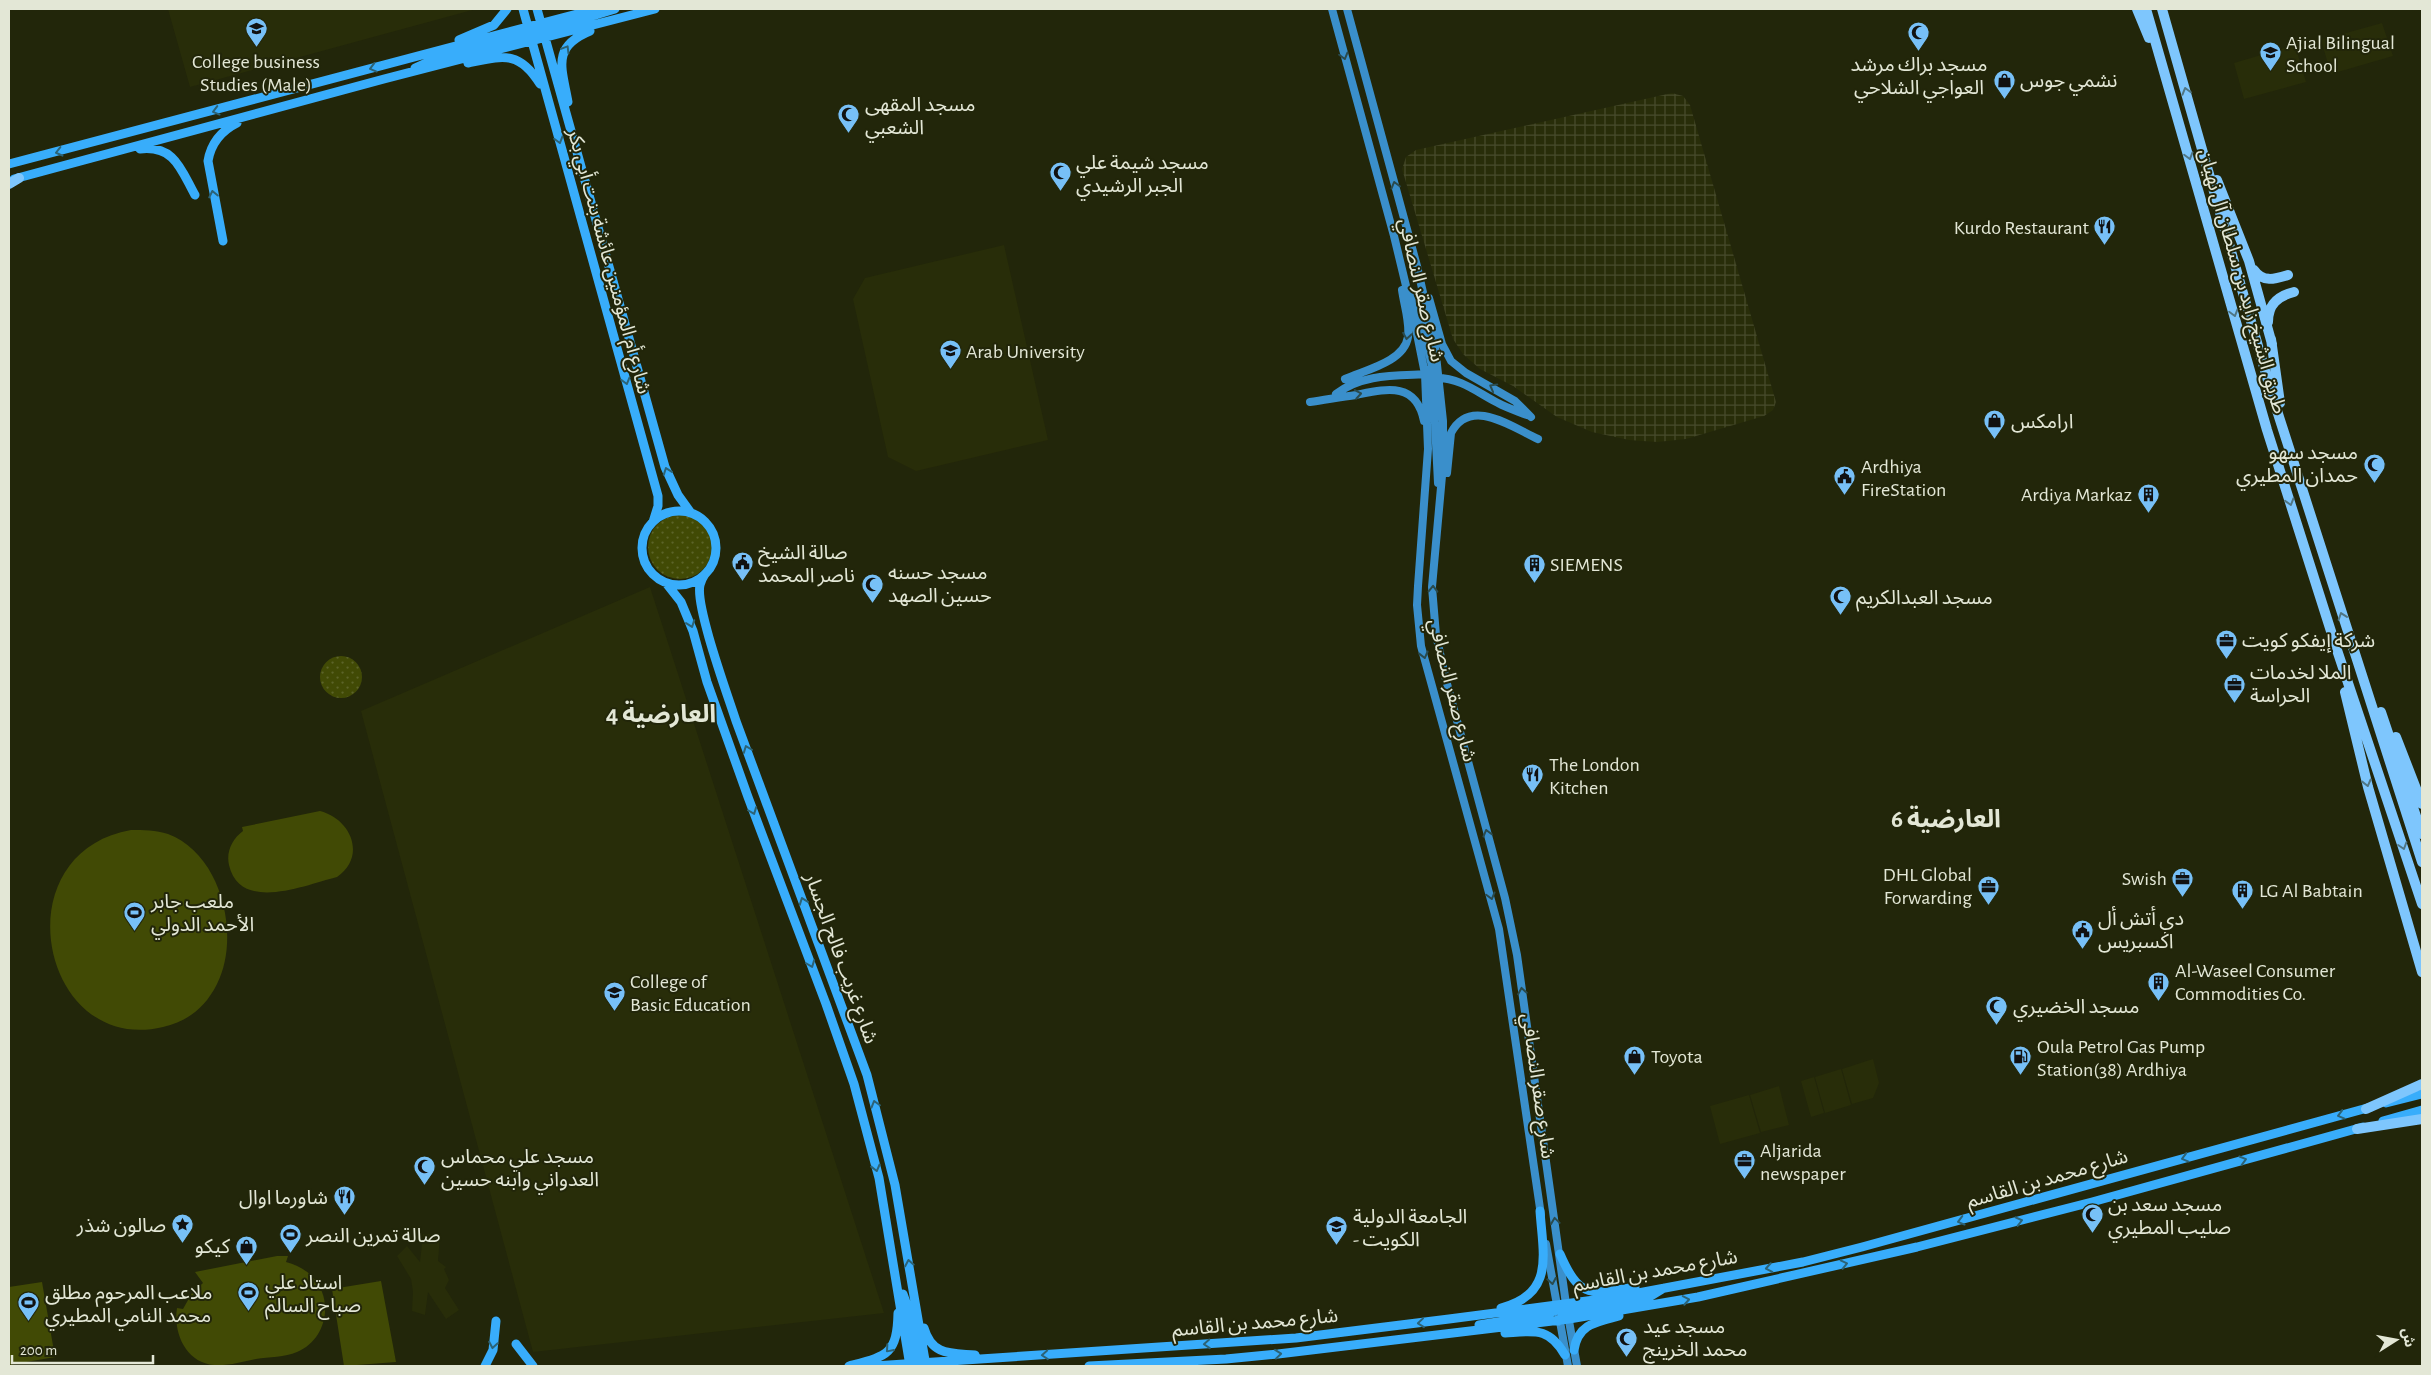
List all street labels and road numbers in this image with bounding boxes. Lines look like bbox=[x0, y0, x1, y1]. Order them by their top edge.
street label: شارع أم المؤمنين عائشة بنت أبي بكر bbox=[559, 125, 657, 397]
street label: طريق الشيخ زايد بن سلطان آل نهيان bbox=[2191, 146, 2290, 417]
street label: شارع صقر النصافي bbox=[1390, 216, 1447, 365]
street label: شارع صقر النصافي bbox=[1420, 617, 1479, 765]
street label: شارع غريب فالح الجسار bbox=[797, 869, 881, 1048]
street label: شارع صقر النصافي bbox=[1513, 1012, 1558, 1161]
street label: شارع محمد بن القاسم bbox=[1964, 1146, 2131, 1215]
street label: شارع محمد بن القاسم bbox=[1571, 1247, 1740, 1299]
street label: شارع محمد بن القاسم bbox=[1171, 1306, 1339, 1344]

